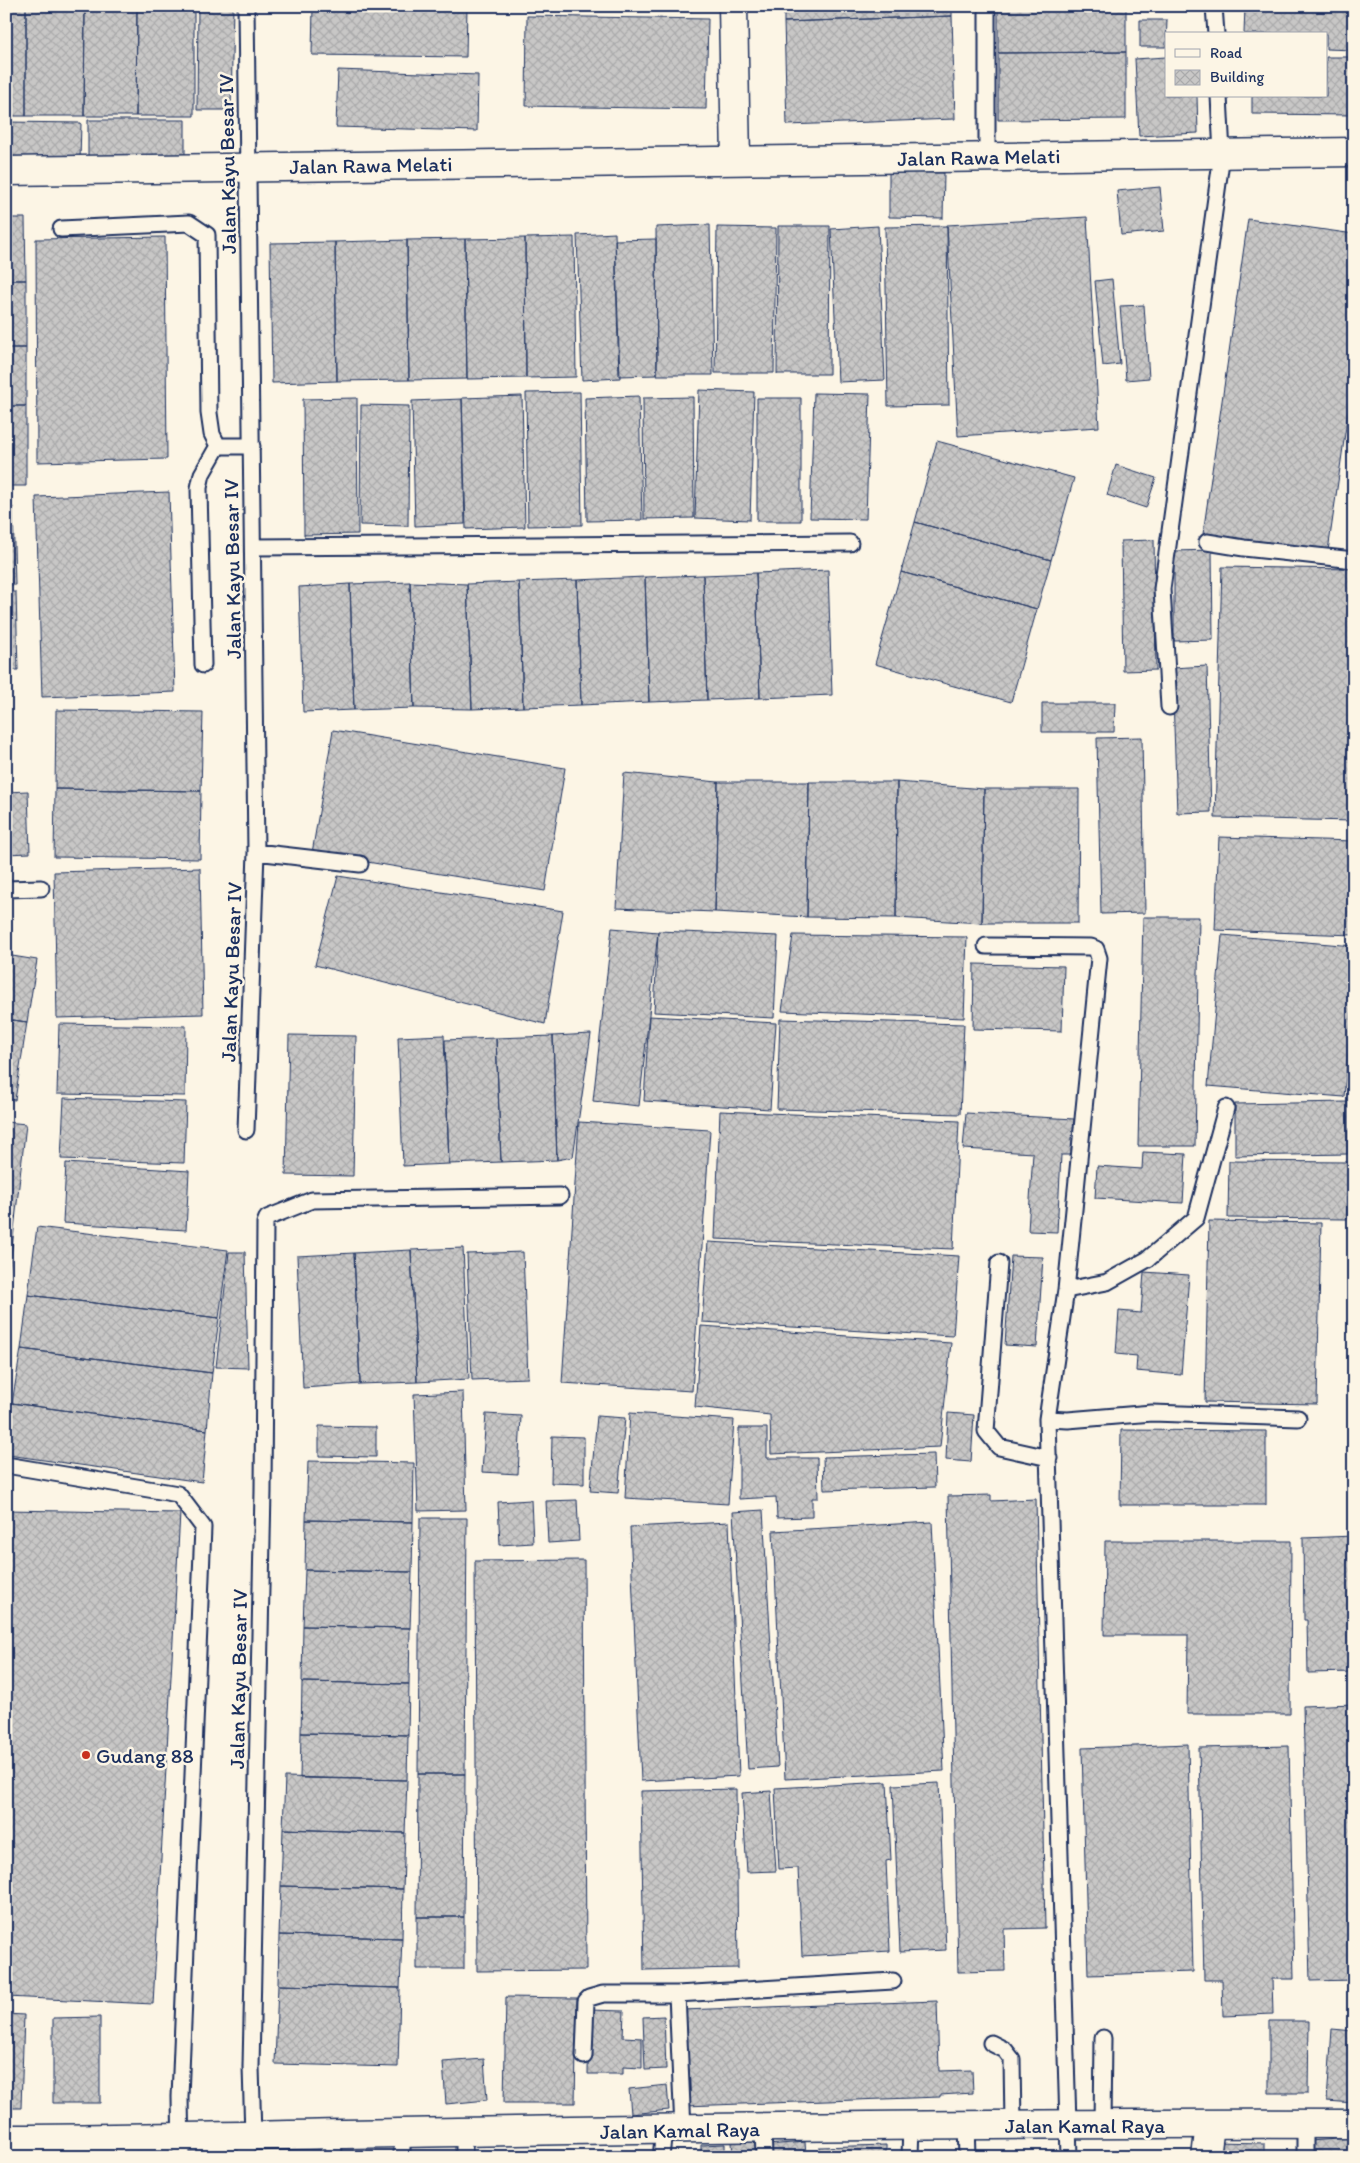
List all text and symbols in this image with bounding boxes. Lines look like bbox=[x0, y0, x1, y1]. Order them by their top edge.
legend bbox=[1165, 32, 1328, 98]
text: Road bbox=[1210, 44, 1243, 62]
text: Building bbox=[1210, 68, 1264, 86]
street label: Jalan Kayu Besar IV bbox=[213, 73, 241, 254]
street label: Jalan Rawa Melati bbox=[897, 143, 1061, 171]
street label: Jalan Rawa Melati bbox=[289, 151, 453, 179]
street label: Jalan Kayu Besar IV bbox=[218, 478, 246, 659]
street label: Jalan Kayu Besar IV bbox=[215, 881, 247, 1062]
street label: Jalan Kayu Besar IV bbox=[224, 1588, 252, 1769]
place label: Gudang 88 bbox=[96, 1743, 194, 1768]
marker: Gudang 88 bbox=[80, 1749, 92, 1761]
street label: Jalan Kamal Raya bbox=[1005, 2113, 1165, 2138]
street label: Jalan Kamal Raya bbox=[600, 2116, 760, 2144]

